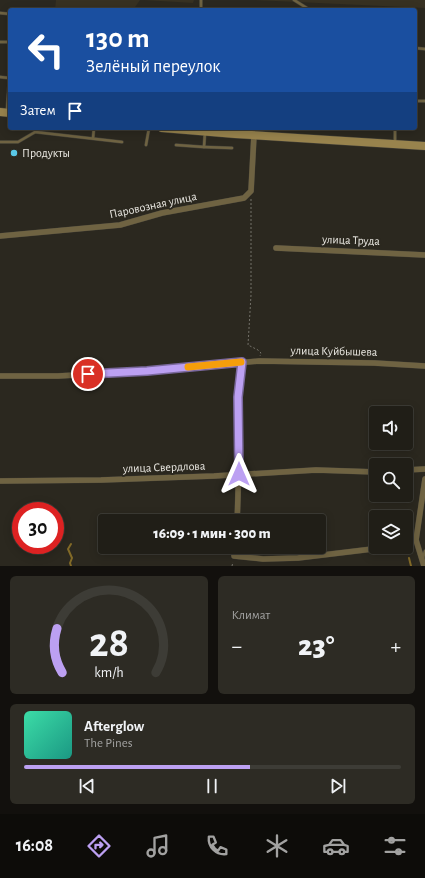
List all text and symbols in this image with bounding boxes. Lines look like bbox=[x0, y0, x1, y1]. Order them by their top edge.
icon: left bbox=[20, 24, 72, 76]
text: 130 m bbox=[86, 25, 150, 53]
text: Зелёный переулок bbox=[86, 58, 221, 76]
icon: arrive bbox=[64, 100, 86, 122]
text: Затем bbox=[20, 103, 56, 118]
place label: Продукты bbox=[22, 147, 70, 160]
marker: Продукты bbox=[9, 148, 19, 158]
street label: Паровозная улица bbox=[108, 190, 198, 221]
street label: улица Труда bbox=[321, 233, 381, 248]
street label: улица Куйбышева bbox=[290, 344, 378, 359]
pin bbox=[71, 357, 105, 391]
icon: arrive bbox=[77, 363, 99, 385]
map controls bbox=[369, 406, 413, 554]
button: sound bbox=[369, 406, 413, 450]
position arrow bbox=[218, 453, 260, 495]
button: search bbox=[369, 458, 413, 502]
street label: улица Свердлова bbox=[122, 460, 206, 475]
speed limit sign: 30 bbox=[12, 502, 64, 554]
button: layers bbox=[369, 510, 413, 554]
text: 16:09 · 1 мин · 300 m bbox=[153, 526, 271, 541]
text: Климат bbox=[232, 609, 270, 622]
text: 28 bbox=[89, 623, 129, 664]
text: 23° bbox=[298, 631, 334, 661]
text: − bbox=[232, 635, 242, 657]
text: + bbox=[390, 635, 401, 657]
text: km/h bbox=[94, 666, 123, 680]
text: Afterglow bbox=[84, 719, 144, 734]
text: The Pines bbox=[84, 737, 133, 750]
icon: previous bbox=[76, 775, 98, 797]
icon: pause bbox=[201, 775, 223, 797]
icon: next bbox=[327, 775, 349, 797]
icon: directions bbox=[85, 832, 113, 860]
icon: music bbox=[144, 832, 172, 860]
icon: phone bbox=[203, 832, 231, 860]
icon: climate bbox=[263, 832, 291, 860]
icon: car bbox=[322, 832, 350, 860]
icon: filters bbox=[381, 832, 409, 860]
text: 16:08 bbox=[16, 837, 53, 855]

